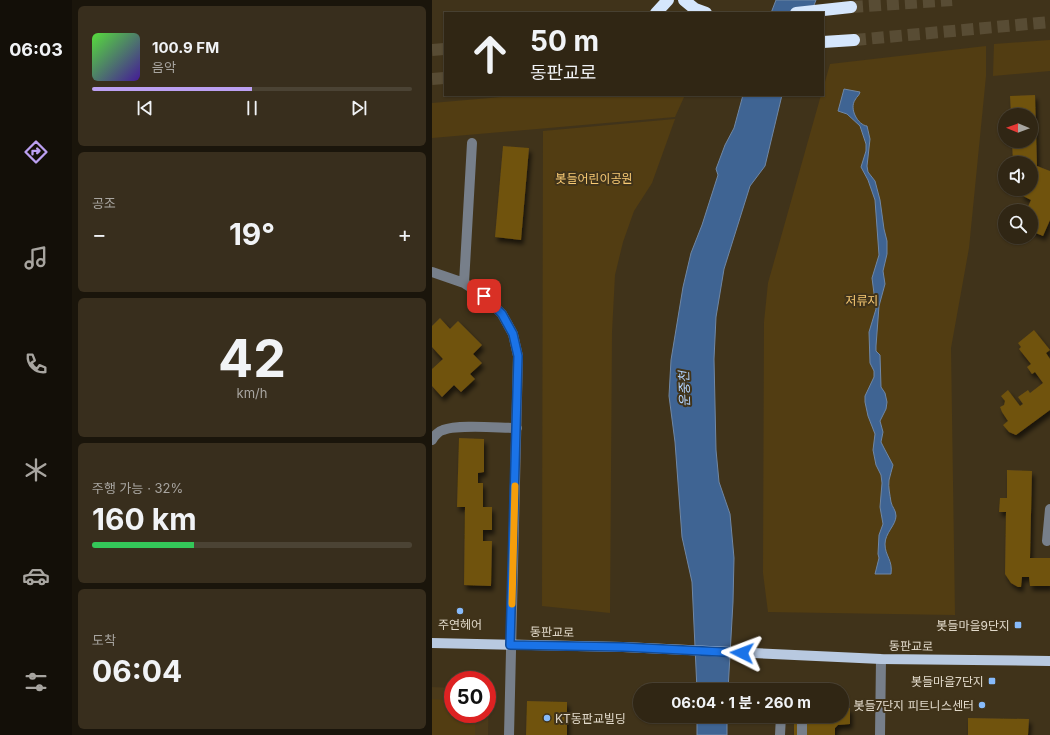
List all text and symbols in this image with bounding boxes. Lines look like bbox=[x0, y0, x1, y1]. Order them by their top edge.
text: 50 m bbox=[530, 24, 599, 58]
icon: ahead bbox=[464, 28, 516, 80]
text: 100.9 FM bbox=[152, 38, 219, 57]
text: 06:03 bbox=[9, 39, 63, 60]
text: 음악 bbox=[152, 59, 176, 75]
text: 동판교로 bbox=[530, 62, 596, 83]
icon: previous bbox=[134, 97, 156, 119]
icon: pause bbox=[241, 97, 263, 119]
icon: next bbox=[348, 97, 370, 119]
north arrow bbox=[998, 108, 1038, 148]
map controls bbox=[998, 108, 1038, 244]
icon: directions bbox=[22, 138, 50, 166]
button: sound bbox=[998, 156, 1038, 196]
park label: 봇들어린이공원 bbox=[555, 171, 633, 186]
text: 공조 bbox=[92, 195, 116, 211]
button: search bbox=[998, 204, 1038, 244]
text: 19° bbox=[229, 216, 275, 252]
text: − bbox=[92, 221, 107, 247]
text: + bbox=[397, 221, 412, 247]
icon: music bbox=[22, 244, 50, 272]
pin bbox=[467, 279, 501, 313]
icon: arrive bbox=[473, 285, 495, 307]
park label: 저류지 bbox=[845, 293, 879, 308]
text: 42 bbox=[218, 327, 286, 390]
icon: phone bbox=[22, 350, 50, 378]
water label: 운중천 bbox=[675, 370, 693, 407]
text: km/h bbox=[237, 385, 267, 401]
icon: climate bbox=[22, 456, 50, 484]
text: 주행 가능 · 32% bbox=[92, 480, 183, 496]
text: 160 km bbox=[92, 501, 197, 537]
icon: car bbox=[22, 562, 50, 590]
marker: 주연헤어 bbox=[455, 606, 465, 616]
place label: 주연헤어 bbox=[438, 617, 482, 632]
place label: 봇들마을9단지 bbox=[936, 618, 1010, 633]
marker: 봇들마을9단지 bbox=[1013, 620, 1023, 630]
street label: 동판교로 bbox=[530, 624, 574, 640]
text: 도착 bbox=[92, 632, 116, 648]
position arrow bbox=[721, 632, 763, 674]
street label: 동판교로 bbox=[889, 638, 933, 654]
text: 06:04 bbox=[92, 653, 182, 689]
icon: filters bbox=[22, 668, 50, 696]
speed limit sign: 50 bbox=[444, 671, 496, 723]
place label: 봇들마을7단지 bbox=[911, 674, 984, 689]
marker: 봇들마을7단지 bbox=[987, 676, 997, 686]
text: 06:04 · 1 분 · 260 m bbox=[671, 693, 811, 712]
place label: 봇들7단지 피트니스센터 bbox=[853, 698, 974, 713]
marker: 봇들7단지 피트니스센터 bbox=[977, 700, 987, 710]
place label: KT동판교빌딩 bbox=[555, 711, 626, 726]
marker: KT동판교빌딩 bbox=[542, 713, 552, 723]

